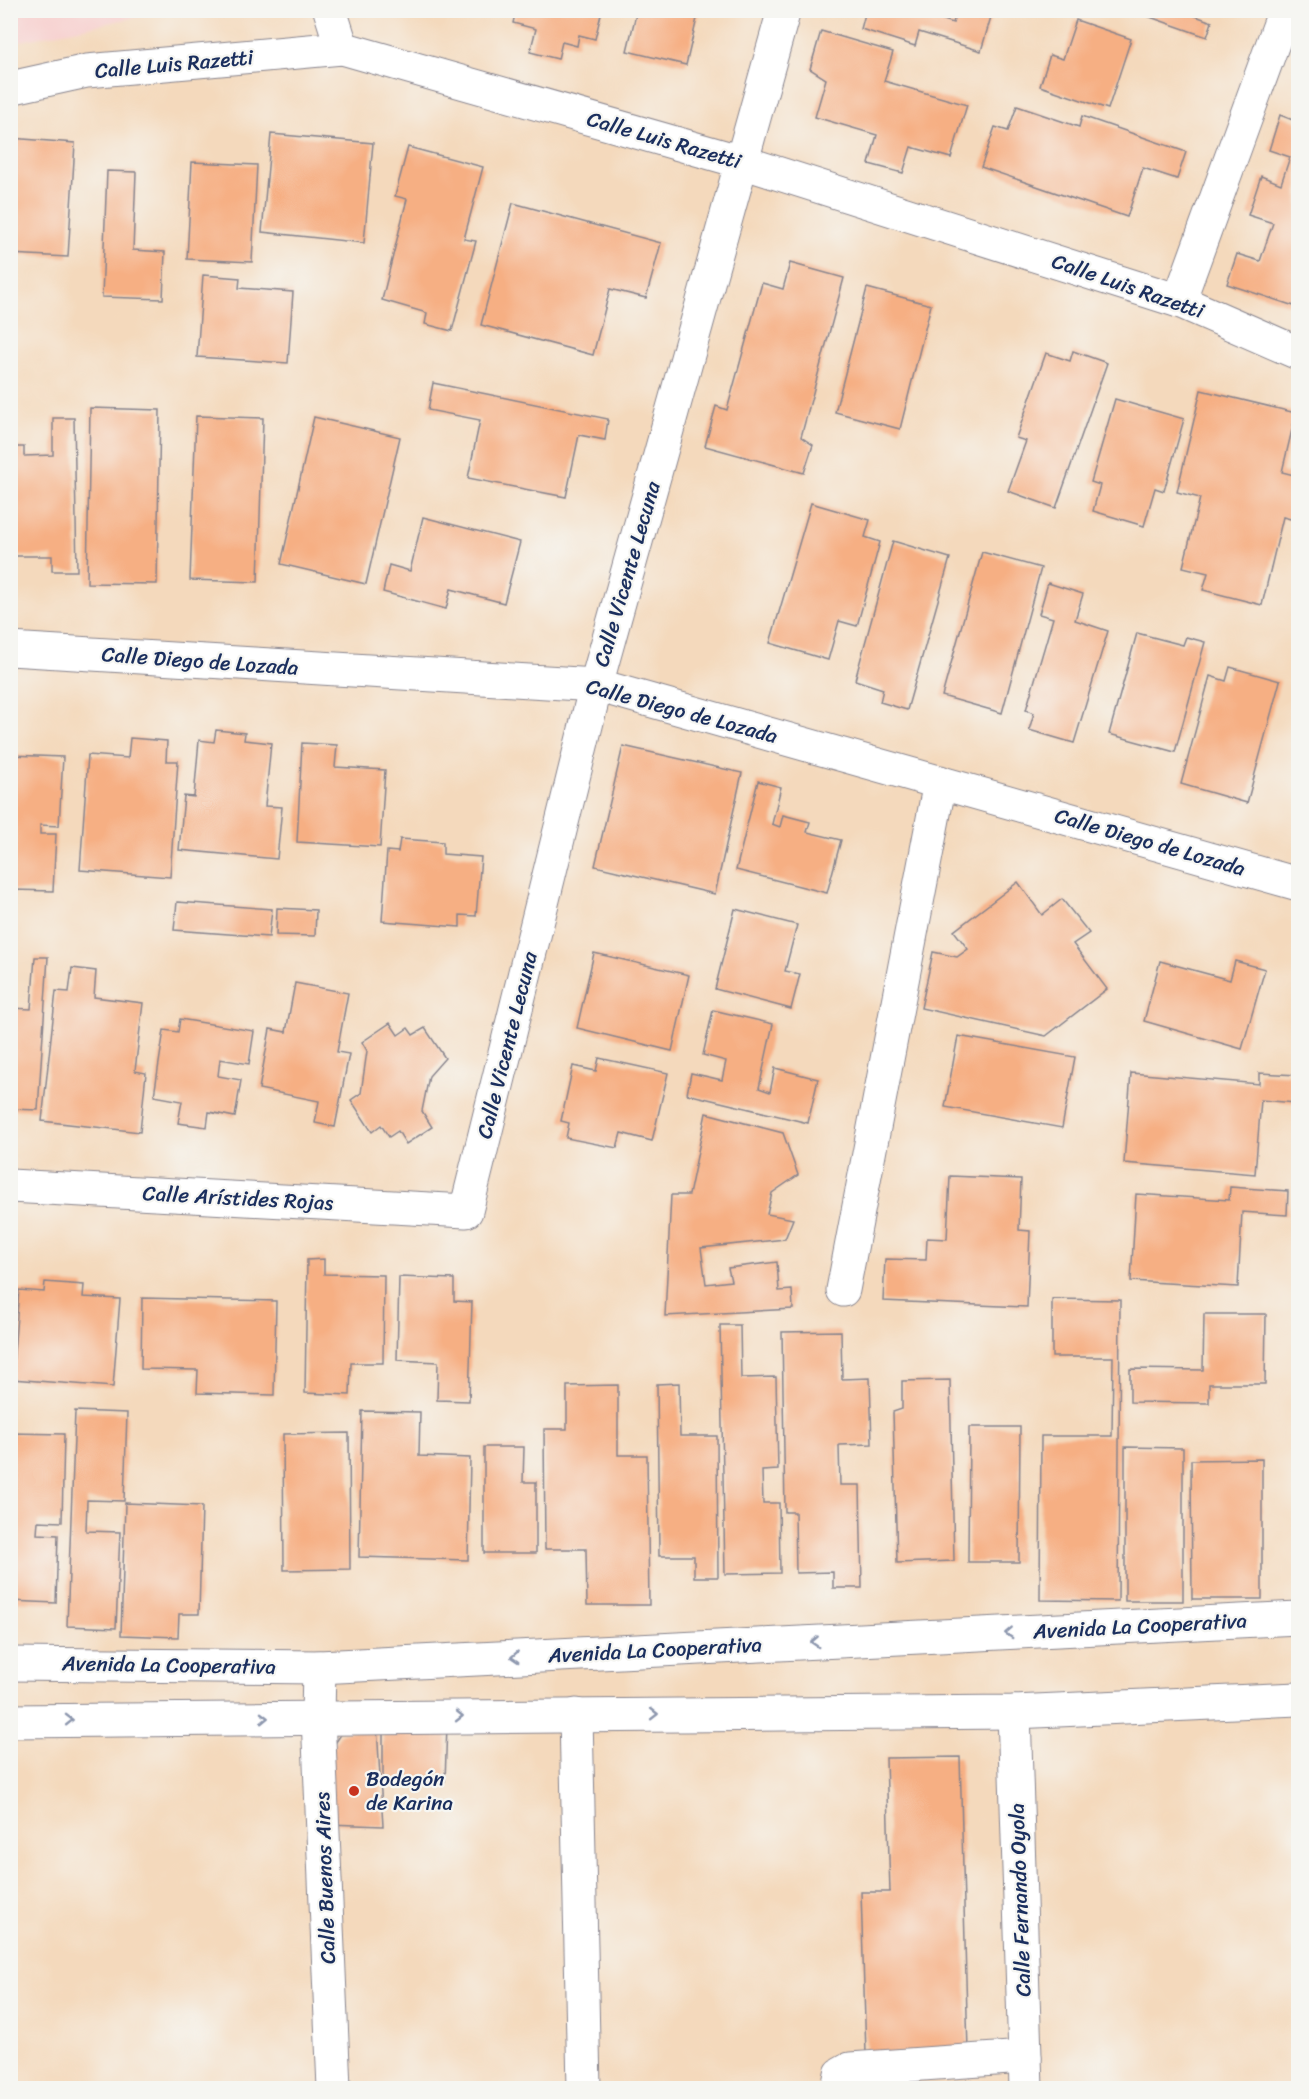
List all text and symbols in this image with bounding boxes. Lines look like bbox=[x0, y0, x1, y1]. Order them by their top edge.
street label: Calle Luis Razetti bbox=[93, 38, 256, 90]
street label: Calle Luis Razetti bbox=[582, 100, 747, 181]
street label: Calle Luis Razetti bbox=[1047, 242, 1210, 330]
street label: Calle Vicente Lecuna bbox=[582, 476, 672, 671]
street label: Calle Diego de Lozada bbox=[100, 635, 300, 687]
street label: Calle Diego de Lozada bbox=[582, 667, 782, 755]
street label: Calle Diego de Lozada bbox=[1050, 797, 1250, 888]
street label: Calle Vicente Lecuna bbox=[465, 947, 549, 1143]
street label: Calle Arístides Rojas bbox=[142, 1174, 335, 1222]
street label: Avenida La Cooperativa bbox=[1031, 1601, 1248, 1651]
street label: Avenida La Cooperativa bbox=[546, 1625, 763, 1675]
one-way arrow bbox=[1005, 1626, 1014, 1639]
one-way arrow bbox=[810, 1636, 819, 1649]
street label: Avenida La Cooperativa bbox=[61, 1644, 277, 1686]
one-way arrow bbox=[510, 1651, 519, 1664]
one-way arrow bbox=[649, 1708, 658, 1720]
one-way arrow bbox=[454, 1710, 463, 1722]
one-way arrow bbox=[259, 1711, 268, 1724]
one-way arrow bbox=[64, 1714, 73, 1726]
place label: Bodegón de Karina bbox=[366, 1760, 453, 1822]
marker: Bodegón de Karina bbox=[347, 1784, 361, 1798]
street label: Calle Buenos Aires bbox=[303, 1791, 347, 1965]
street label: Calle Fernando Oyola bbox=[998, 1802, 1042, 1998]

